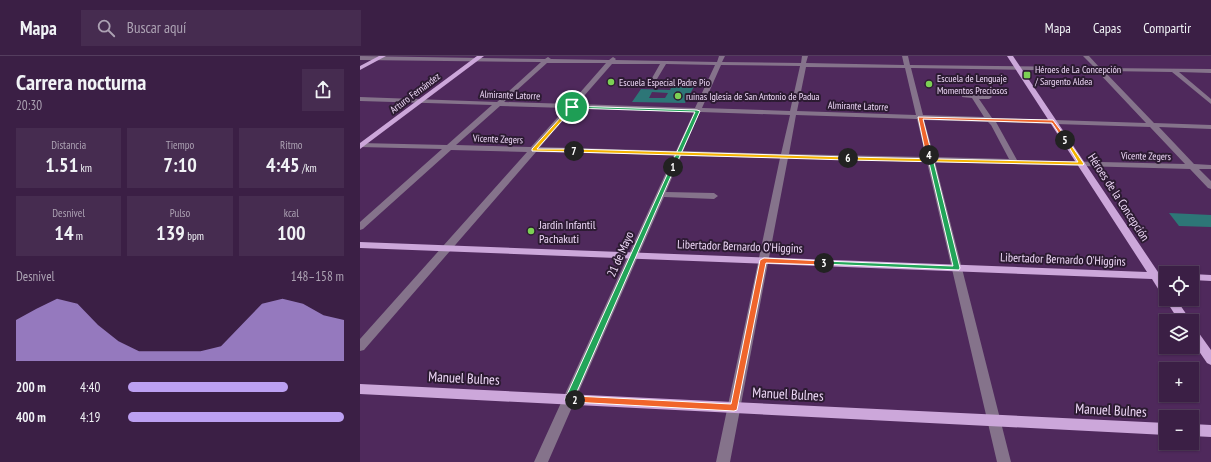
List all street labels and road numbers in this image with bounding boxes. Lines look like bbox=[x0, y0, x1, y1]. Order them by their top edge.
street label: Arturo Fernández bbox=[387, 70, 443, 116]
street label: Almirante Latorre bbox=[480, 87, 540, 103]
street label: Almirante Latorre bbox=[828, 98, 888, 114]
street label: Vicente Zegers bbox=[472, 132, 524, 146]
street label: Vicente Zegers bbox=[1120, 149, 1172, 163]
street label: Héroes de la Concepción bbox=[1085, 150, 1153, 244]
street label: 21 de Mayo bbox=[603, 229, 637, 279]
street label: Libertador Bernardo O'Higgins bbox=[677, 236, 803, 256]
street label: Libertador Bernardo O'Higgins bbox=[1000, 249, 1126, 269]
street label: Manuel Bulnes bbox=[428, 367, 500, 389]
street label: Manuel Bulnes bbox=[752, 383, 824, 405]
street label: Manuel Bulnes bbox=[1075, 399, 1147, 421]

